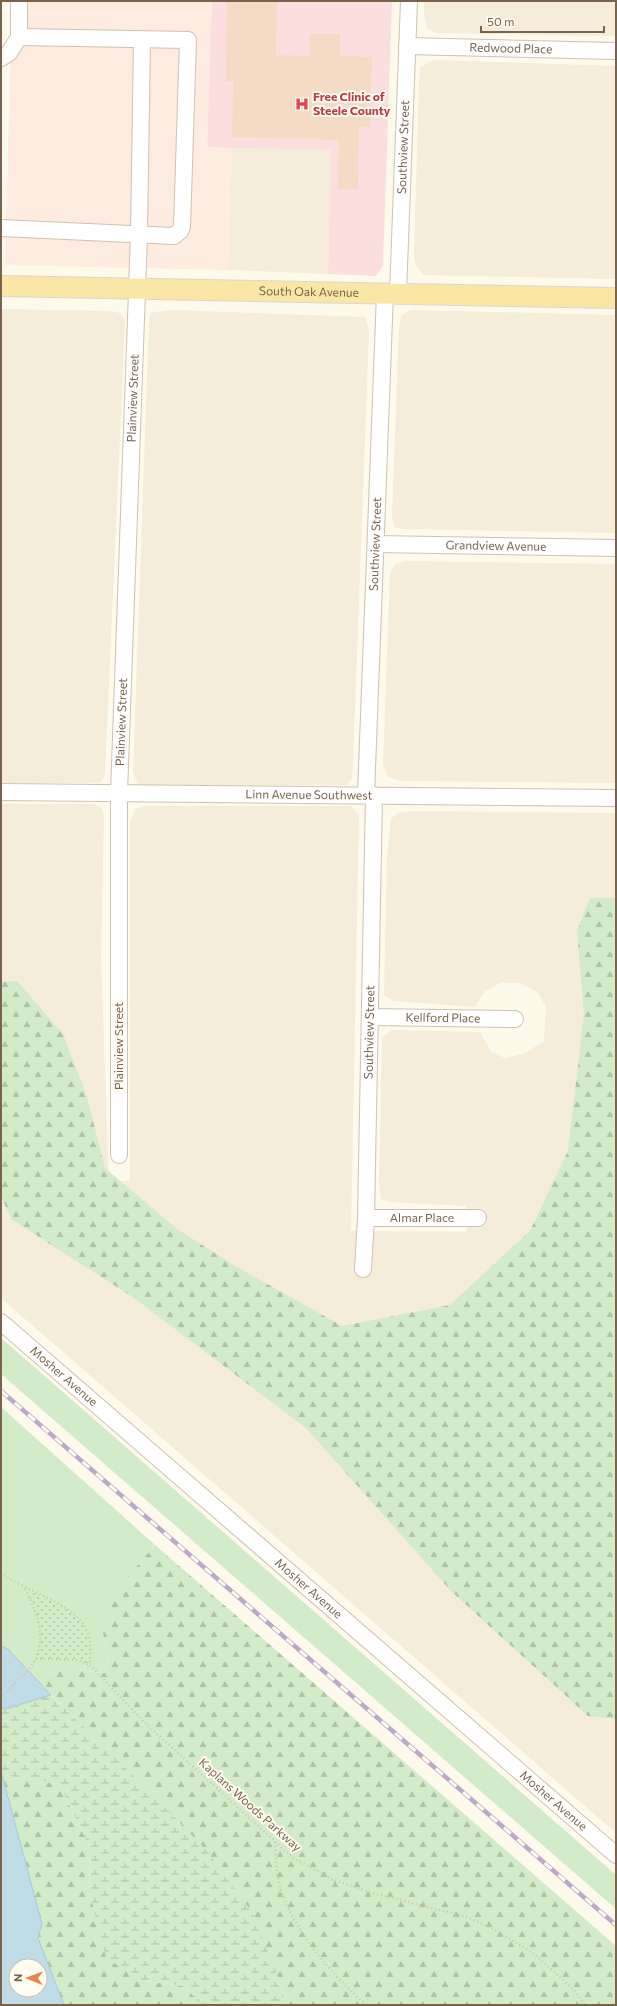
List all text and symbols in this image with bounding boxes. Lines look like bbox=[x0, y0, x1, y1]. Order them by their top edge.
scale bar bbox=[481, 8, 604, 34]
text: 50 m bbox=[487, 14, 515, 28]
street label: Redwood Place bbox=[469, 39, 553, 55]
place label: Free Clinic of Steele County bbox=[313, 89, 391, 117]
hospital icon: Free Clinic of Steele County bbox=[294, 96, 310, 112]
street label: Southview Street bbox=[394, 100, 411, 194]
street label: South Oak Avenue bbox=[259, 283, 359, 299]
street label: Plainview Street bbox=[124, 354, 141, 442]
street label: Southview Street bbox=[366, 497, 383, 591]
street label: Grandview Avenue bbox=[445, 537, 547, 553]
street label: Plainview Street bbox=[112, 678, 129, 766]
street label: Linn Avenue Southwest bbox=[245, 786, 373, 802]
street label: Southview Street bbox=[361, 985, 376, 1079]
street label: Plainview Street bbox=[111, 1002, 125, 1090]
street label: Kellford Place bbox=[406, 1009, 480, 1025]
street label: Almar Place bbox=[390, 1210, 454, 1224]
street label: Mosher Avenue bbox=[28, 1343, 101, 1409]
street label: Mosher Avenue bbox=[273, 1555, 346, 1621]
street label: Kaplans Woods Parkway bbox=[197, 1755, 305, 1854]
street label: Mosher Avenue bbox=[518, 1767, 591, 1833]
north arrow bbox=[8, 1958, 48, 1998]
text: N bbox=[11, 1974, 24, 1982]

